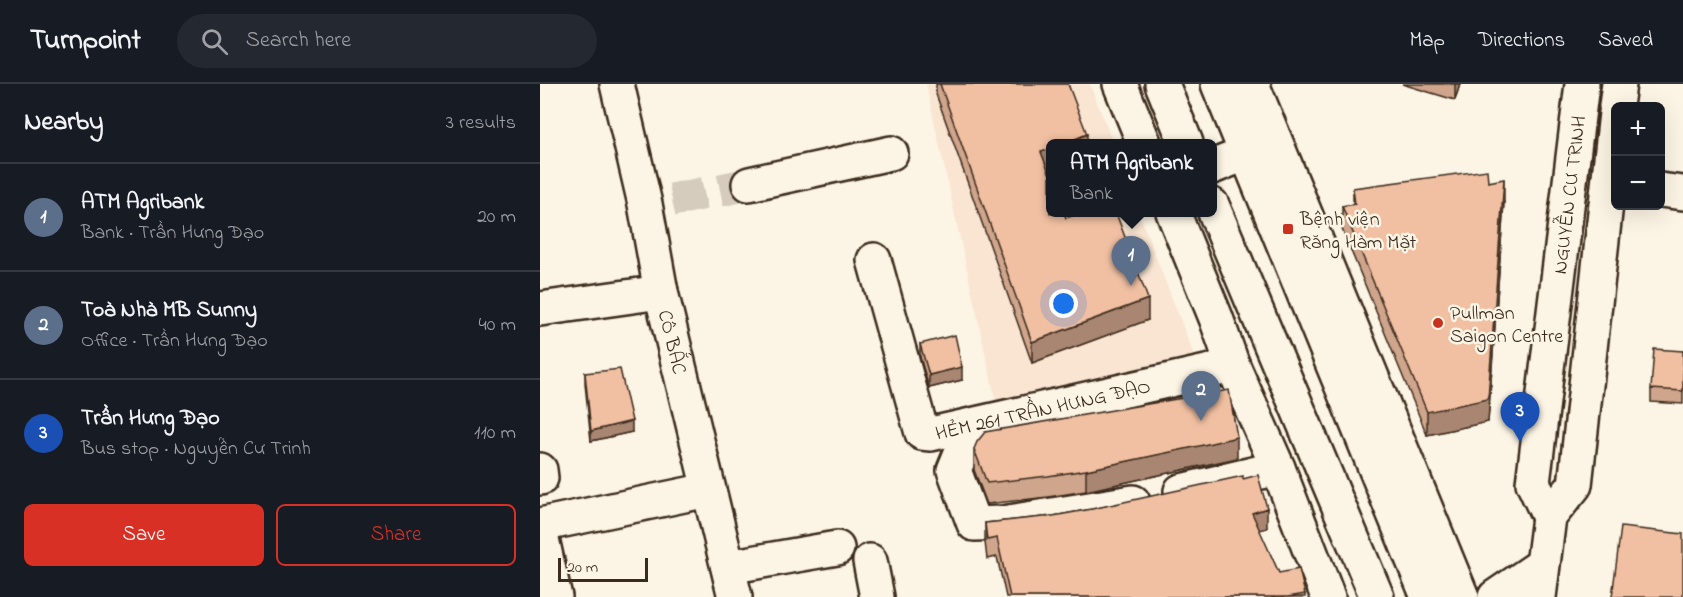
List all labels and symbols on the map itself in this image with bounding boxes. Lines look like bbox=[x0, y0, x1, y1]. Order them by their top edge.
street label: NGUYỄN CƯ TRINH bbox=[1547, 114, 1595, 276]
place label: Bệnh viện Răng Hàm Mặt bbox=[1299, 206, 1417, 259]
marker: Bệnh viện Răng Hàm Mặt bbox=[1281, 222, 1295, 236]
pin: 1 bbox=[1112, 236, 1150, 286]
your location bbox=[1049, 289, 1078, 318]
place label: Pullman Saigon Centre bbox=[1450, 300, 1563, 353]
street label: CÔ BẮC bbox=[649, 307, 694, 378]
marker: Pullman Saigon Centre bbox=[1431, 316, 1445, 330]
pin: 2 bbox=[1182, 372, 1220, 421]
street label: HẺM 261 TRẦN HƯNG ĐẠO bbox=[933, 373, 1154, 450]
pin: 3 bbox=[1500, 392, 1540, 442]
scale bar bbox=[558, 555, 648, 582]

